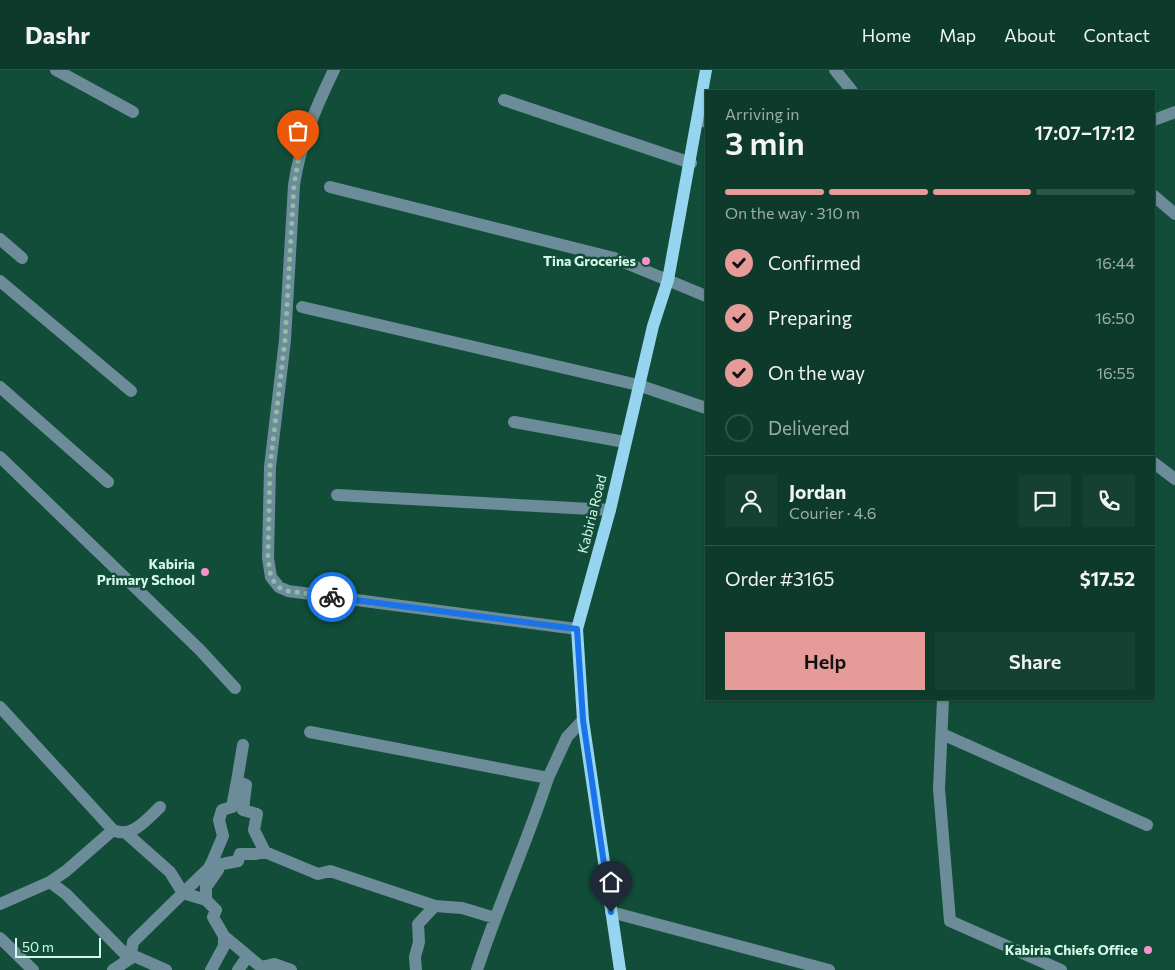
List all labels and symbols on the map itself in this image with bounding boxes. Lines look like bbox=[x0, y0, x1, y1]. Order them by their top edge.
pin bbox=[277, 110, 319, 161]
place label: Tina Groceries bbox=[543, 252, 636, 269]
marker: Tina Groceries bbox=[640, 255, 652, 267]
street label: Kabiria Road bbox=[574, 473, 609, 555]
place label: Kabiria Primary School bbox=[97, 555, 195, 588]
marker: Kabiria Primary School bbox=[199, 566, 211, 578]
courier bbox=[307, 572, 357, 622]
pin bbox=[590, 861, 632, 912]
scale bar bbox=[15, 935, 101, 958]
place label: Kabiria Chiefs Office bbox=[1005, 941, 1138, 958]
marker: Kabiria Chiefs Office bbox=[1142, 944, 1154, 956]

